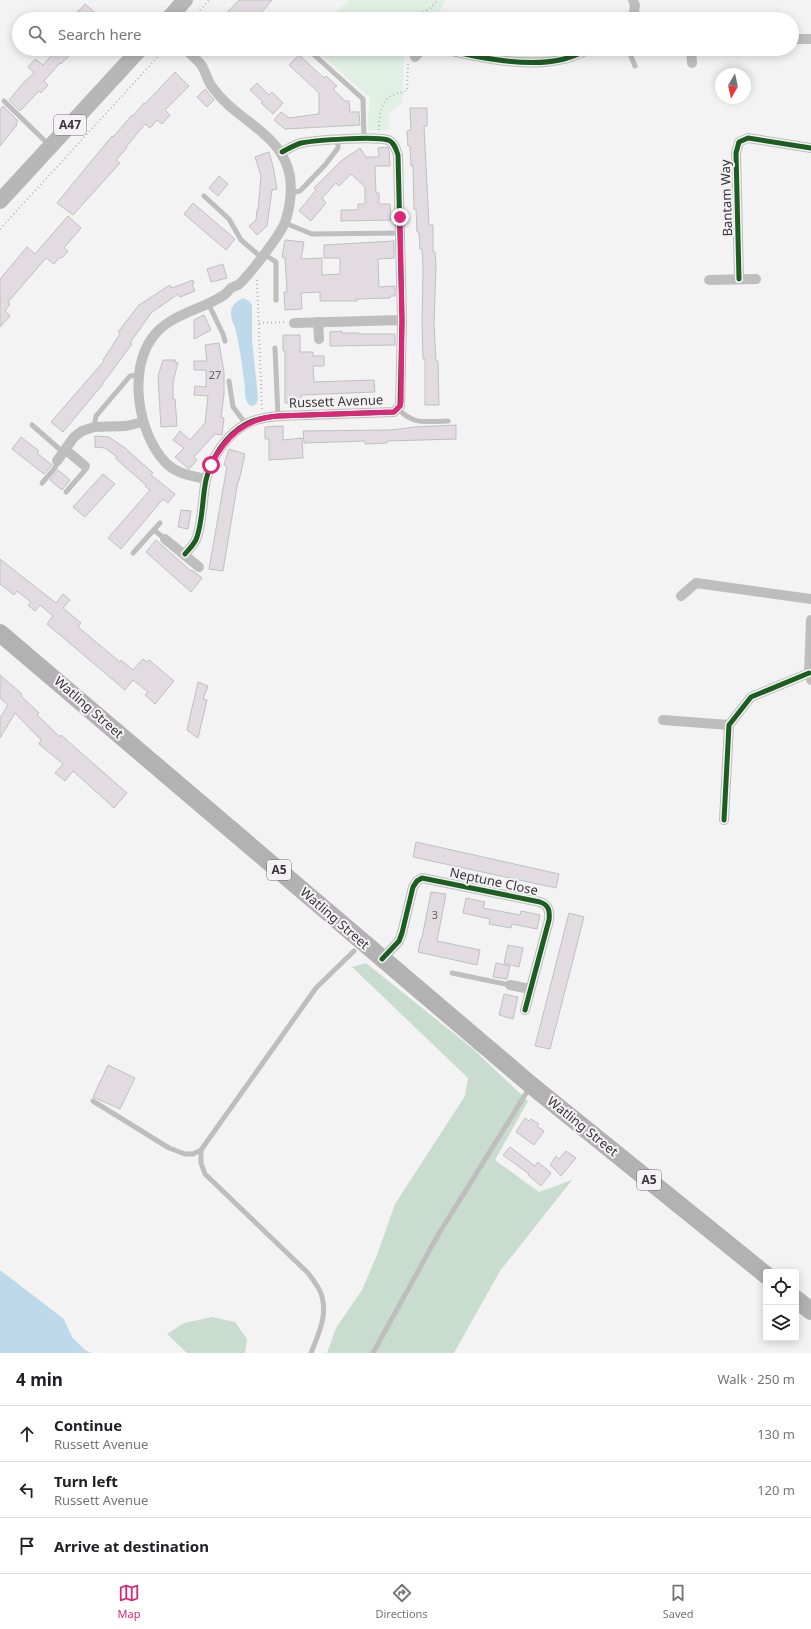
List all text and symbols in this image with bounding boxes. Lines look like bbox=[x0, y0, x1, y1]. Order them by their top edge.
search box bbox=[12, 12, 799, 56]
icon: search bbox=[26, 23, 48, 45]
text: Search here bbox=[58, 24, 141, 44]
north arrow bbox=[715, 68, 751, 104]
road number: A47 bbox=[54, 115, 86, 135]
street label: Bantam Way bbox=[716, 159, 736, 237]
route end bbox=[391, 208, 409, 226]
house number: 27 bbox=[209, 367, 221, 382]
street label: Russett Avenue bbox=[289, 390, 383, 412]
route start bbox=[202, 456, 220, 474]
street label: Watling Street bbox=[51, 672, 128, 742]
road number: A5 bbox=[267, 860, 291, 880]
street label: Neptune Close bbox=[448, 863, 540, 899]
street label: Watling Street bbox=[297, 883, 374, 953]
house number: 3 bbox=[432, 907, 438, 922]
street label: Watling Street bbox=[544, 1092, 622, 1160]
road number: A5 bbox=[637, 1170, 661, 1190]
map controls bbox=[763, 1269, 799, 1341]
button: locate bbox=[763, 1269, 799, 1305]
button: layers bbox=[763, 1305, 799, 1341]
text: 4 min bbox=[16, 1368, 63, 1391]
text: Walk · 250 m bbox=[717, 1370, 795, 1388]
text: Continue bbox=[54, 1415, 122, 1435]
icon: ahead bbox=[16, 1423, 38, 1445]
text: 130 m bbox=[757, 1425, 795, 1443]
text: Russett Avenue bbox=[54, 1435, 148, 1453]
text: Turn left bbox=[54, 1471, 118, 1491]
icon: left bbox=[16, 1479, 38, 1501]
text: 120 m bbox=[757, 1481, 795, 1499]
text: Russett Avenue bbox=[54, 1491, 148, 1509]
icon: arrive bbox=[16, 1535, 38, 1557]
text: Arrive at destination bbox=[54, 1536, 209, 1556]
tab: Map bbox=[118, 1582, 140, 1621]
tab: Directions bbox=[375, 1582, 428, 1621]
tab: Saved bbox=[663, 1582, 693, 1621]

